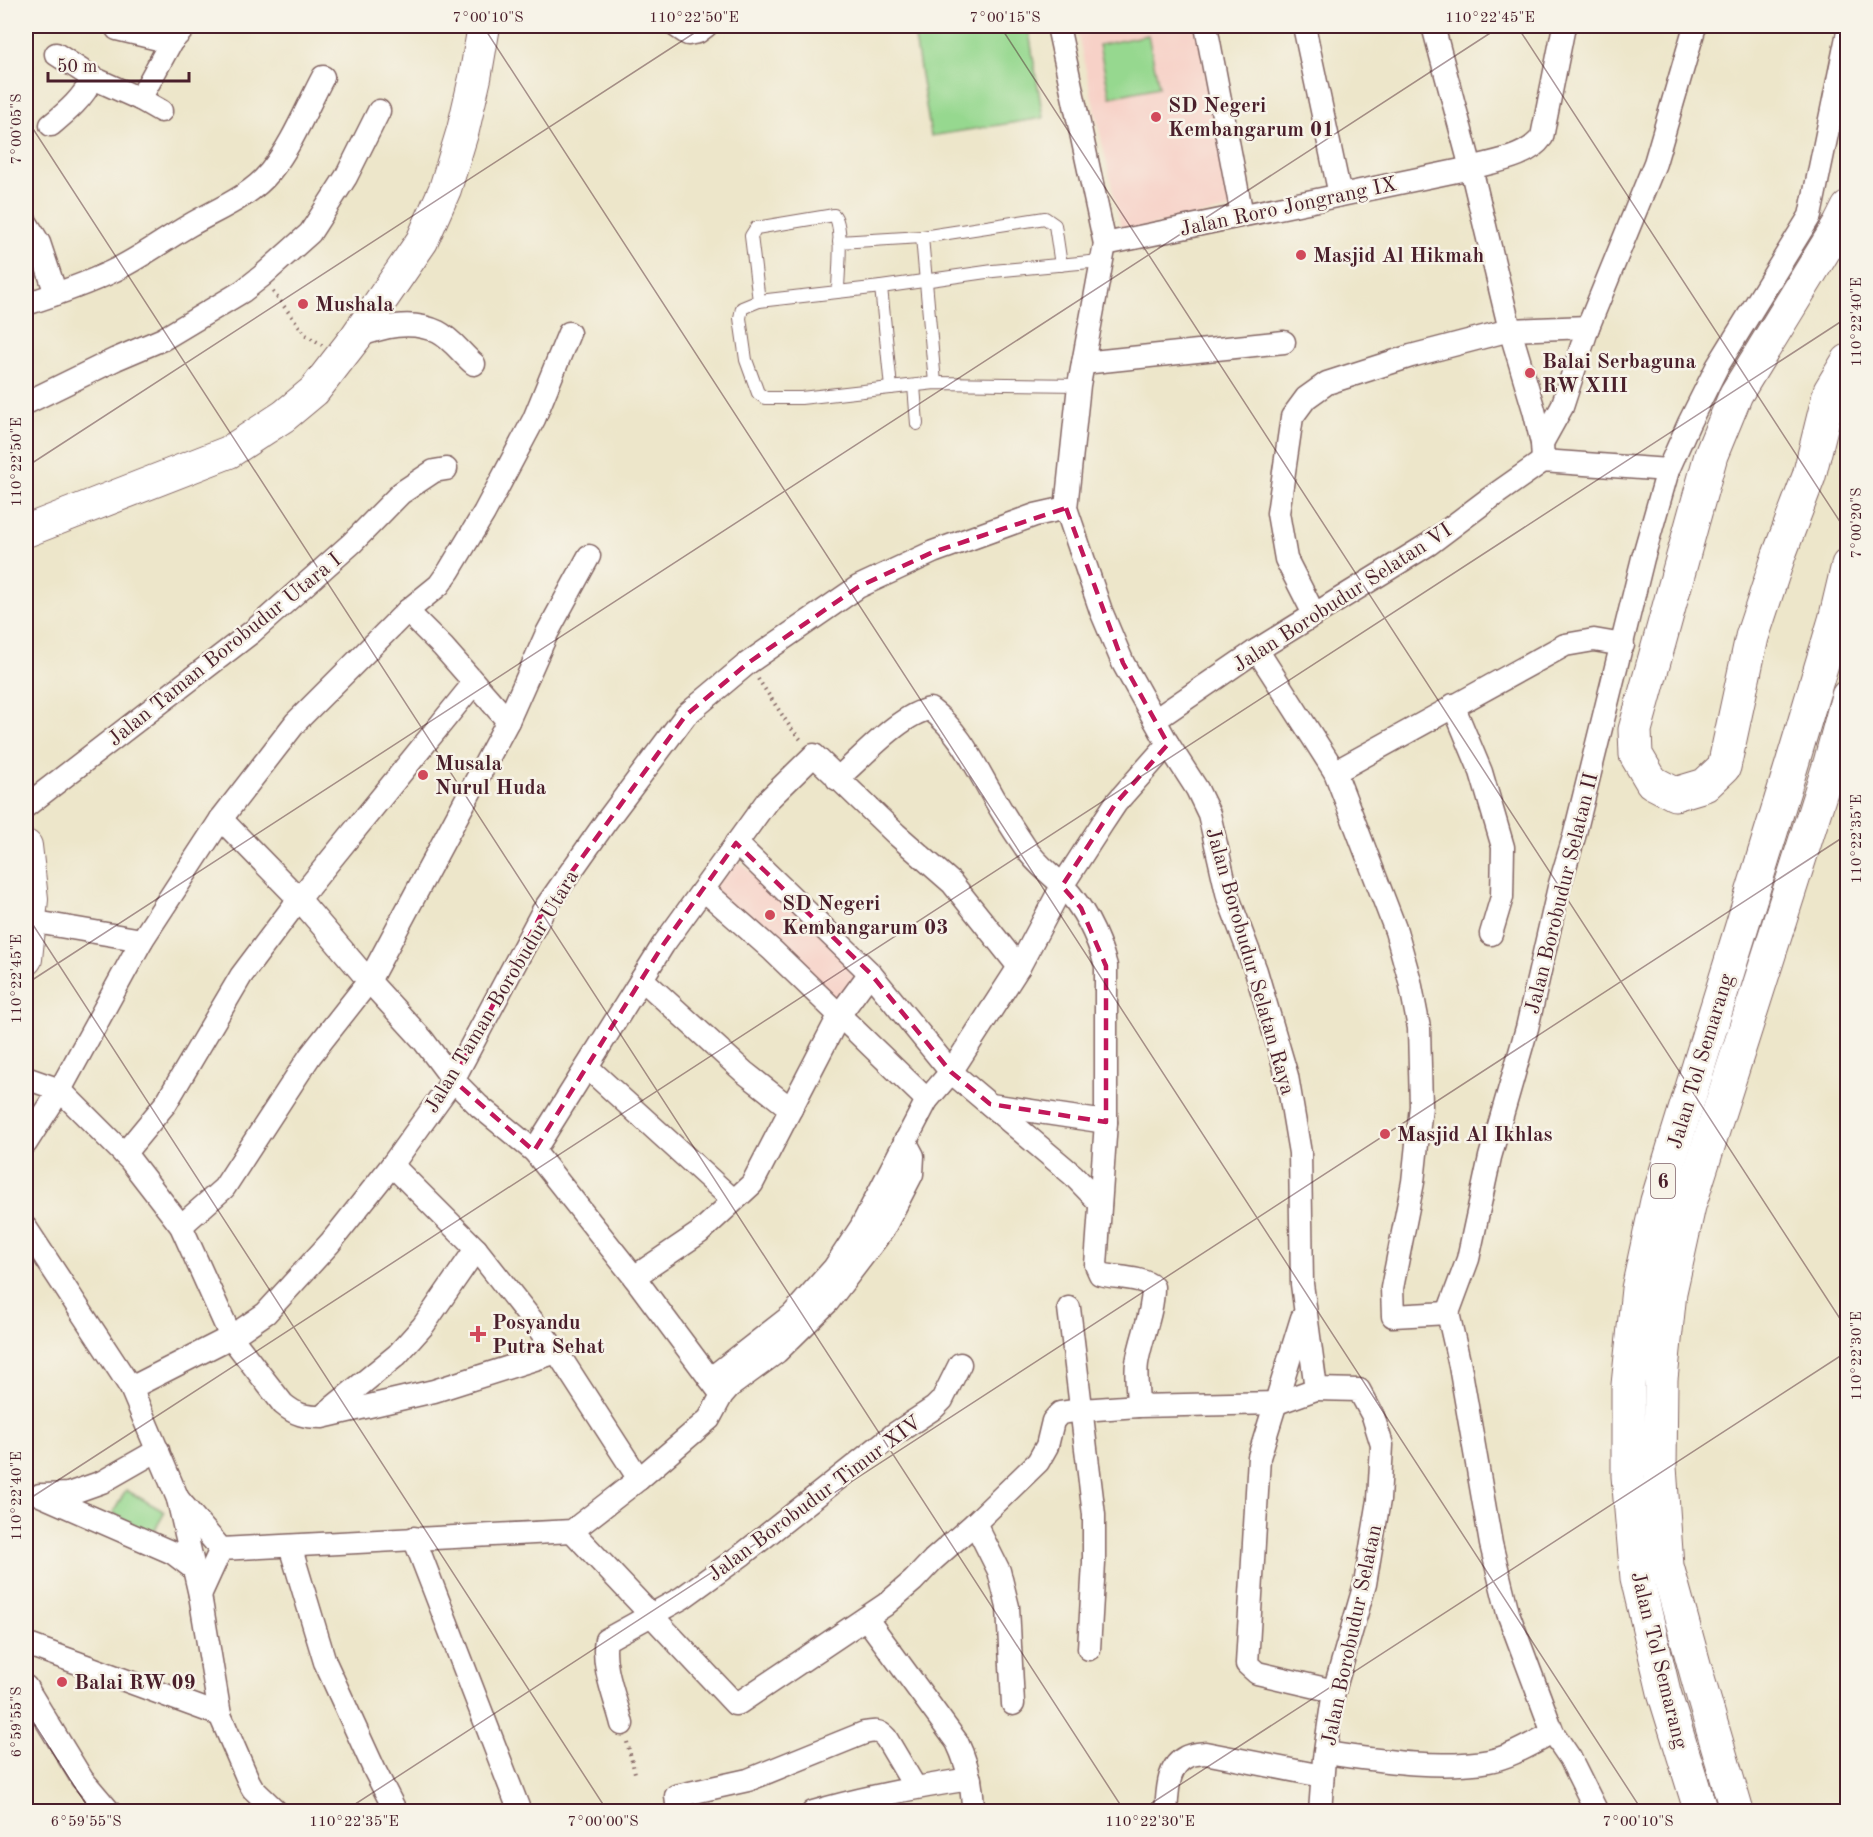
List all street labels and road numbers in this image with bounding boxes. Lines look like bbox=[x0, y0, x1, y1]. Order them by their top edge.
street label: Jalan Roro Jongrang IX bbox=[1178, 174, 1399, 241]
street label: Jalan Borobudur Selatan VI bbox=[1230, 520, 1456, 677]
street label: Jalan Taman Borobudur Utara I bbox=[104, 550, 346, 751]
street label: Jalan Borobudur Selatan II bbox=[1522, 771, 1603, 1016]
street label: Jalan Borobudur Selatan Raya bbox=[1201, 825, 1298, 1098]
street label: Jalan Taman Borobudur Utara bbox=[421, 867, 583, 1117]
street label: Jalan Tol Semarang bbox=[1665, 971, 1738, 1151]
road number: 6 bbox=[1651, 1164, 1675, 1198]
street label: Jalan Borobudur Timur XIV bbox=[704, 1412, 925, 1586]
street label: Jalan Borobudur Selatan bbox=[1319, 1523, 1386, 1748]
street label: Jalan Tol Semarang bbox=[1626, 1570, 1691, 1752]

